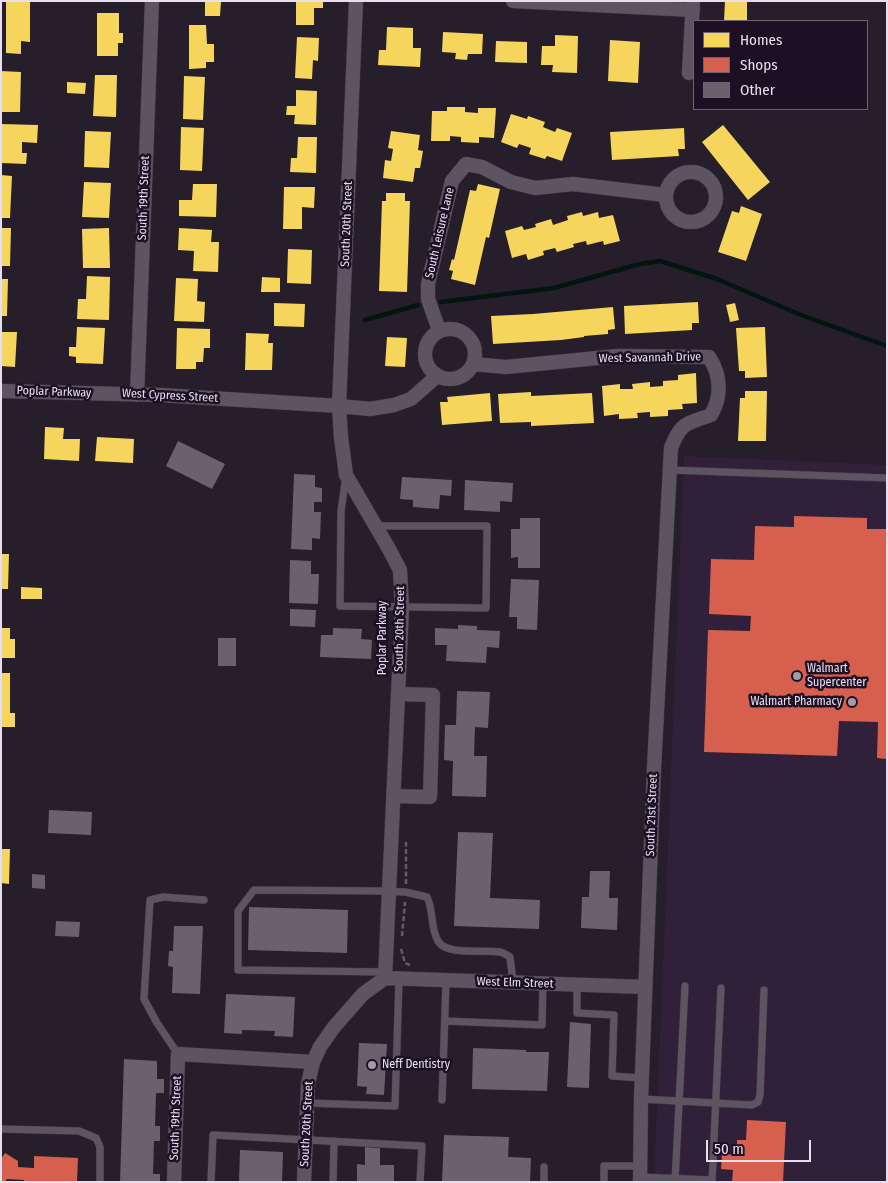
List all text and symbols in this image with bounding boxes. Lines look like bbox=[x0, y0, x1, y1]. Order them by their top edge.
legend bbox=[693, 20, 868, 110]
text: Homes bbox=[740, 31, 782, 49]
text: Shops bbox=[740, 56, 778, 74]
text: Other bbox=[740, 81, 775, 99]
street label: South 19th Street bbox=[135, 155, 153, 241]
street label: South 20th Street bbox=[338, 181, 356, 267]
street label: South Leisure Lane bbox=[423, 186, 457, 280]
street label: West Savannah Drive bbox=[599, 350, 701, 366]
street label: Poplar Parkway bbox=[16, 384, 92, 400]
street label: West Cypress Street bbox=[122, 386, 218, 406]
street label: South 20th Street bbox=[392, 586, 408, 672]
street label: Poplar Parkway bbox=[376, 601, 390, 675]
place label: Walmart Supercenter bbox=[807, 662, 866, 690]
marker: Walmart Supercenter bbox=[791, 670, 803, 682]
place label: Walmart Pharmacy bbox=[750, 695, 842, 709]
marker: Walmart Pharmacy bbox=[846, 696, 858, 708]
street label: South 21st Street bbox=[643, 773, 661, 857]
street label: West Elm Street bbox=[476, 974, 554, 992]
place label: Neff Dentistry bbox=[382, 1058, 450, 1072]
marker: Neff Dentistry bbox=[366, 1059, 378, 1071]
street label: South 19th Street bbox=[167, 1075, 185, 1161]
street label: South 20th Street bbox=[298, 1081, 316, 1167]
scale bar bbox=[708, 1130, 813, 1162]
text: 50 m bbox=[714, 1140, 744, 1158]

